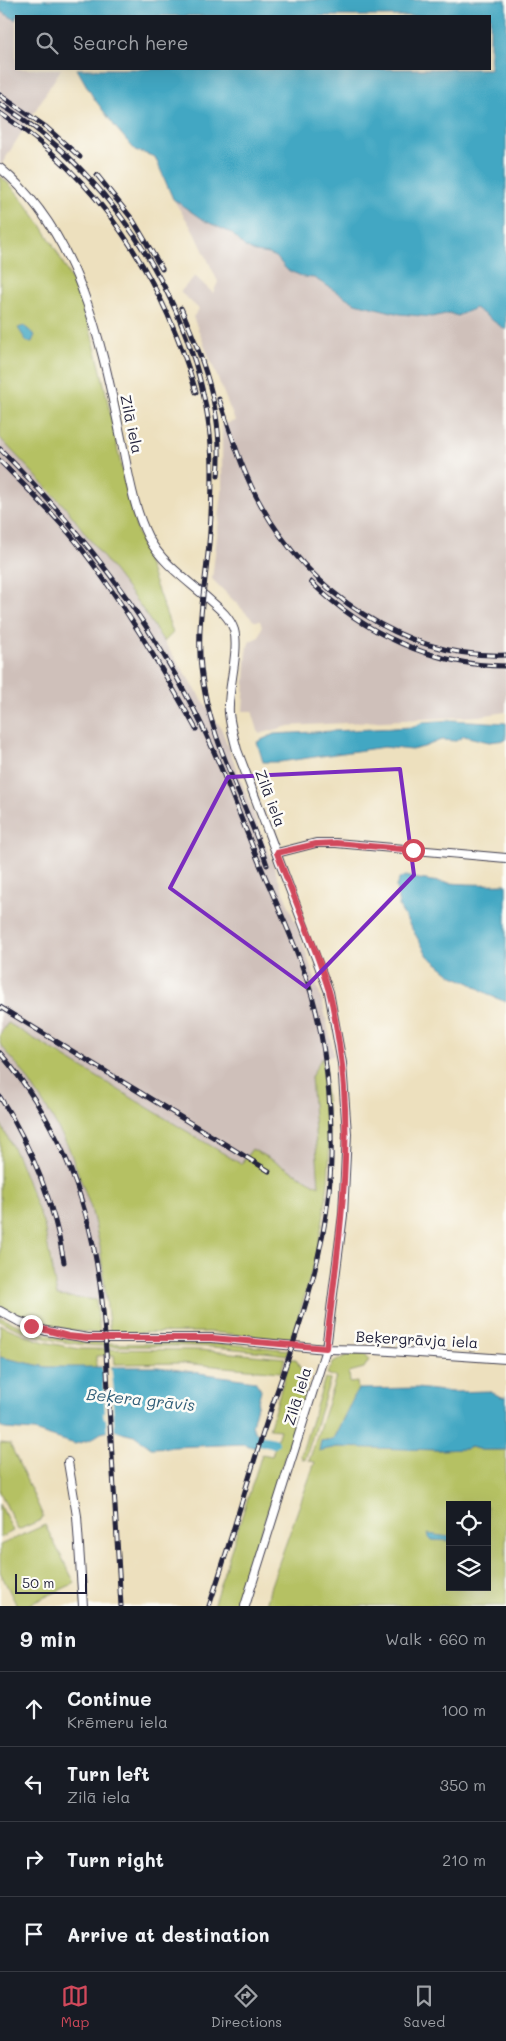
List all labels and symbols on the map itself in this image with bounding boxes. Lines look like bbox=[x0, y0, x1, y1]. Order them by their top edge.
street label: Zilā iela bbox=[116, 393, 148, 455]
street label: Zilā iela bbox=[251, 767, 291, 829]
route start bbox=[402, 839, 425, 862]
route end bbox=[20, 1315, 43, 1338]
street label: Beķergrāvja iela bbox=[355, 1326, 479, 1353]
street label: Zilā iela bbox=[279, 1365, 315, 1427]
water label: Beķera grāvis bbox=[86, 1383, 197, 1416]
scale bar bbox=[15, 1571, 88, 1594]

